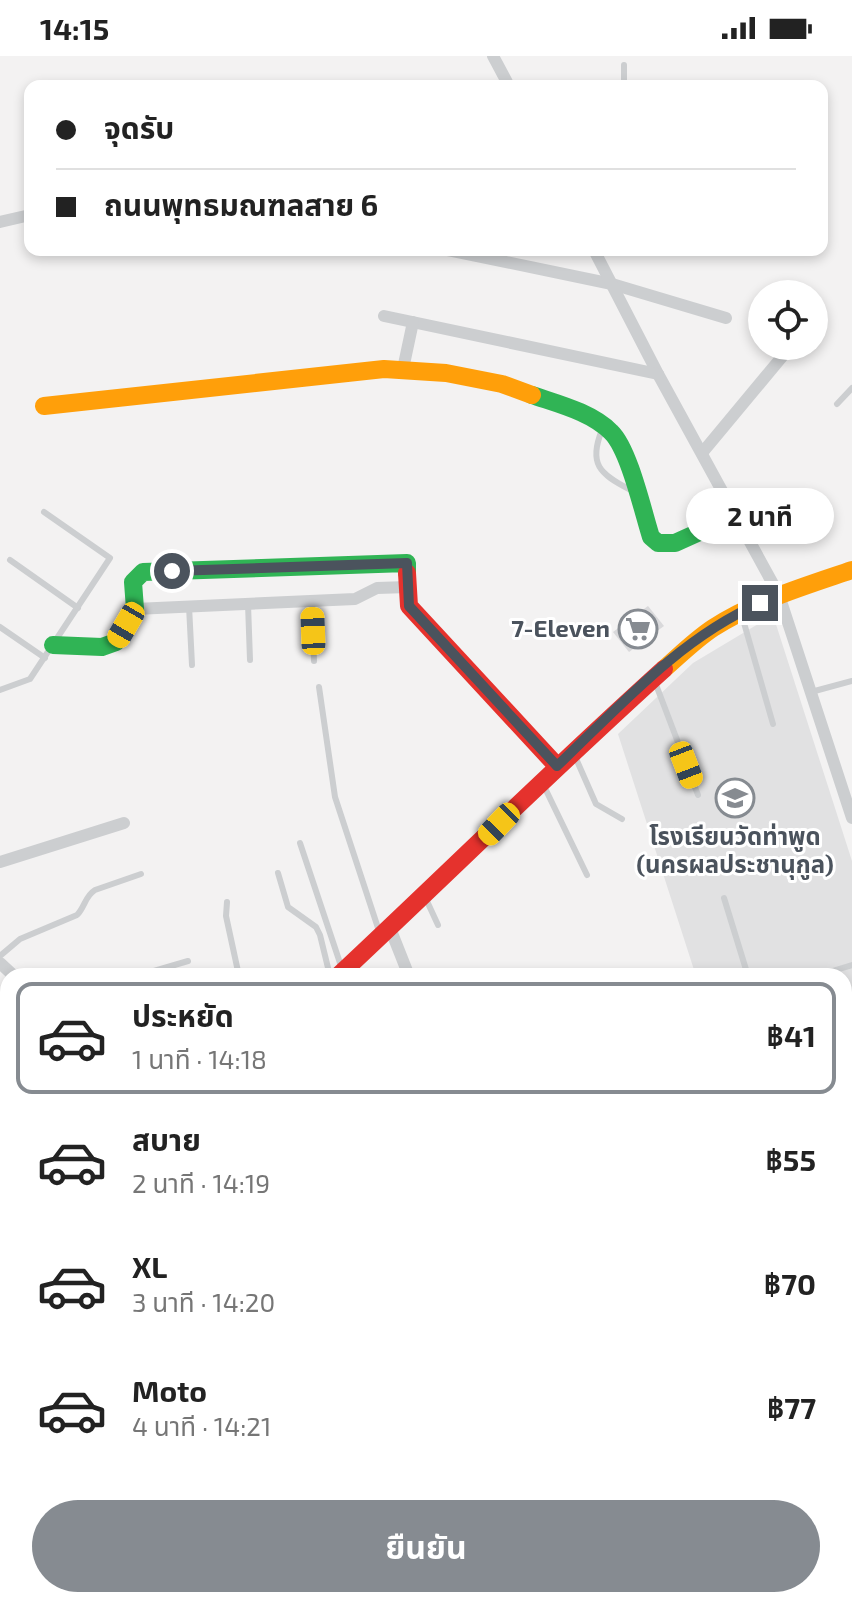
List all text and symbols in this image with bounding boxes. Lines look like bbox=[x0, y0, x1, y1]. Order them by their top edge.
text: 14:15 bbox=[40, 10, 109, 46]
text: จุดรับ bbox=[104, 109, 174, 145]
text: ถนนพุทธมณฑลสาย 6 bbox=[104, 186, 378, 222]
map controls bbox=[748, 280, 828, 360]
button: locate bbox=[748, 280, 828, 360]
callout: 2 นาที bbox=[686, 487, 834, 543]
text: 2 นาที bbox=[727, 500, 793, 531]
route start bbox=[154, 553, 190, 589]
route end bbox=[742, 585, 778, 621]
car bbox=[104, 598, 148, 652]
car bbox=[300, 607, 326, 655]
supermarket icon: 7-Eleven bbox=[617, 608, 659, 650]
place label: 7-Eleven bbox=[511, 613, 610, 642]
car bbox=[666, 738, 706, 792]
school or university icon: โรงเรียนวัดท่าพูด (นครผลประชานุกูล) bbox=[714, 777, 756, 819]
car bbox=[474, 798, 524, 850]
place label: โรงเรียนวัดท่าพูด (นครผลประชานุกูล) bbox=[636, 821, 834, 880]
text: ประหยัด bbox=[132, 997, 234, 1033]
icon: car bbox=[36, 1002, 108, 1074]
text: ฿41 bbox=[767, 1017, 816, 1053]
text: 1 นาที · 14:18 bbox=[132, 1043, 267, 1074]
text: สบาย bbox=[132, 1121, 201, 1157]
icon: car bbox=[36, 1126, 108, 1198]
text: ฿55 bbox=[765, 1141, 816, 1177]
text: 2 นาที · 14:19 bbox=[132, 1167, 270, 1198]
text: XL bbox=[132, 1248, 167, 1284]
icon: car bbox=[36, 1250, 108, 1322]
text: ฿70 bbox=[764, 1265, 816, 1301]
text: 3 นาที · 14:20 bbox=[132, 1286, 275, 1317]
text: Moto bbox=[132, 1372, 207, 1408]
icon: car bbox=[36, 1374, 108, 1446]
text: ฿77 bbox=[767, 1389, 816, 1425]
text: 4 นาที · 14:21 bbox=[132, 1410, 271, 1441]
button: ยืนยัน bbox=[32, 1500, 820, 1592]

